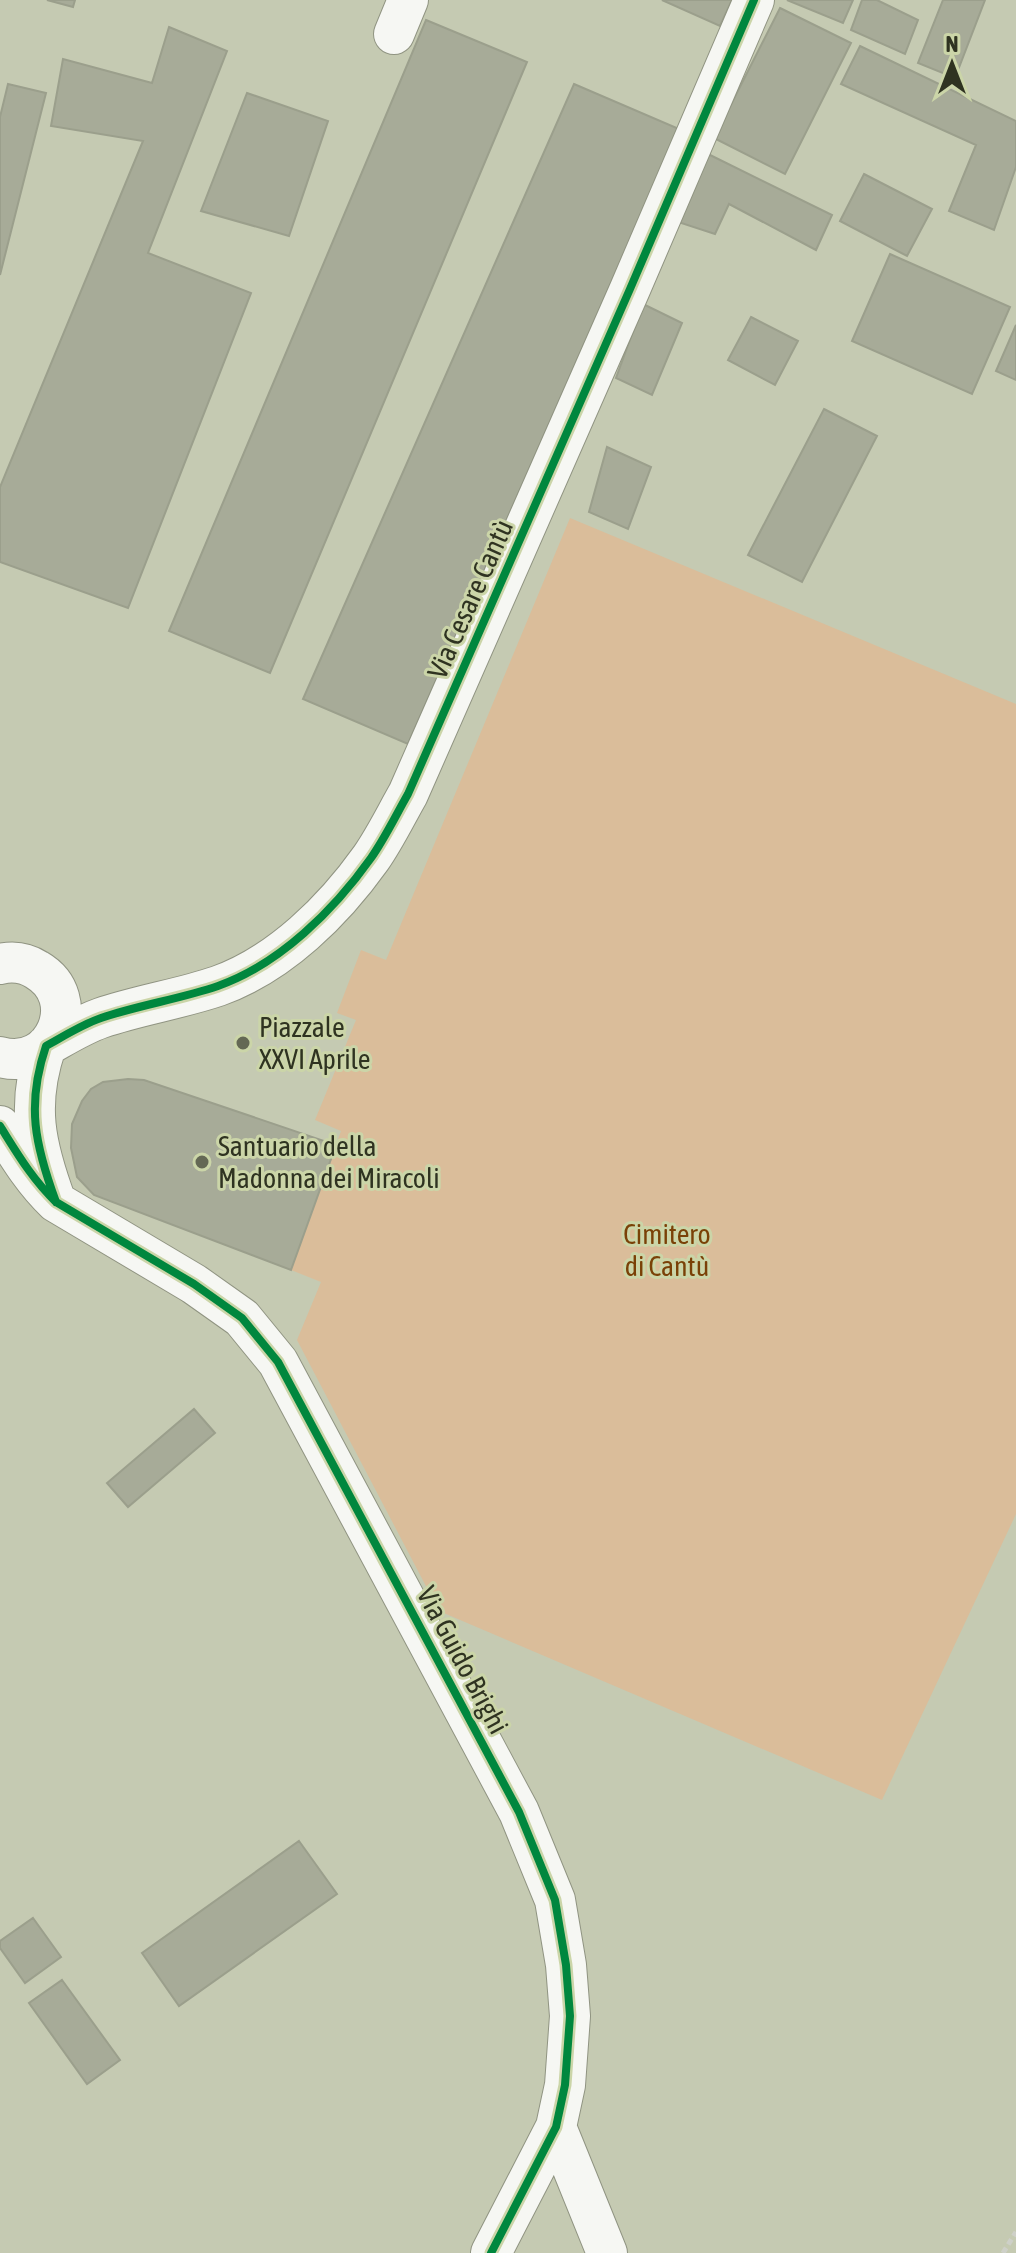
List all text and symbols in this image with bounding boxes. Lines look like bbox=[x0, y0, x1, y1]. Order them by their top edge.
north arrow bbox=[912, 24, 992, 104]
text: N bbox=[946, 31, 958, 57]
street label: Via Cesare Cantù bbox=[421, 514, 519, 684]
place label: Piazzale XXVI Aprile bbox=[259, 1011, 370, 1075]
marker: Piazzale XXVI Aprile bbox=[234, 1034, 252, 1052]
place label: Santuario della Madonna dei Miracoli bbox=[218, 1130, 440, 1194]
marker: Santuario della Madonna dei Miracoli bbox=[193, 1153, 211, 1171]
park label: Cimitero di Cantù bbox=[623, 1218, 711, 1282]
street label: Via Guido Brighi bbox=[411, 1581, 515, 1739]

